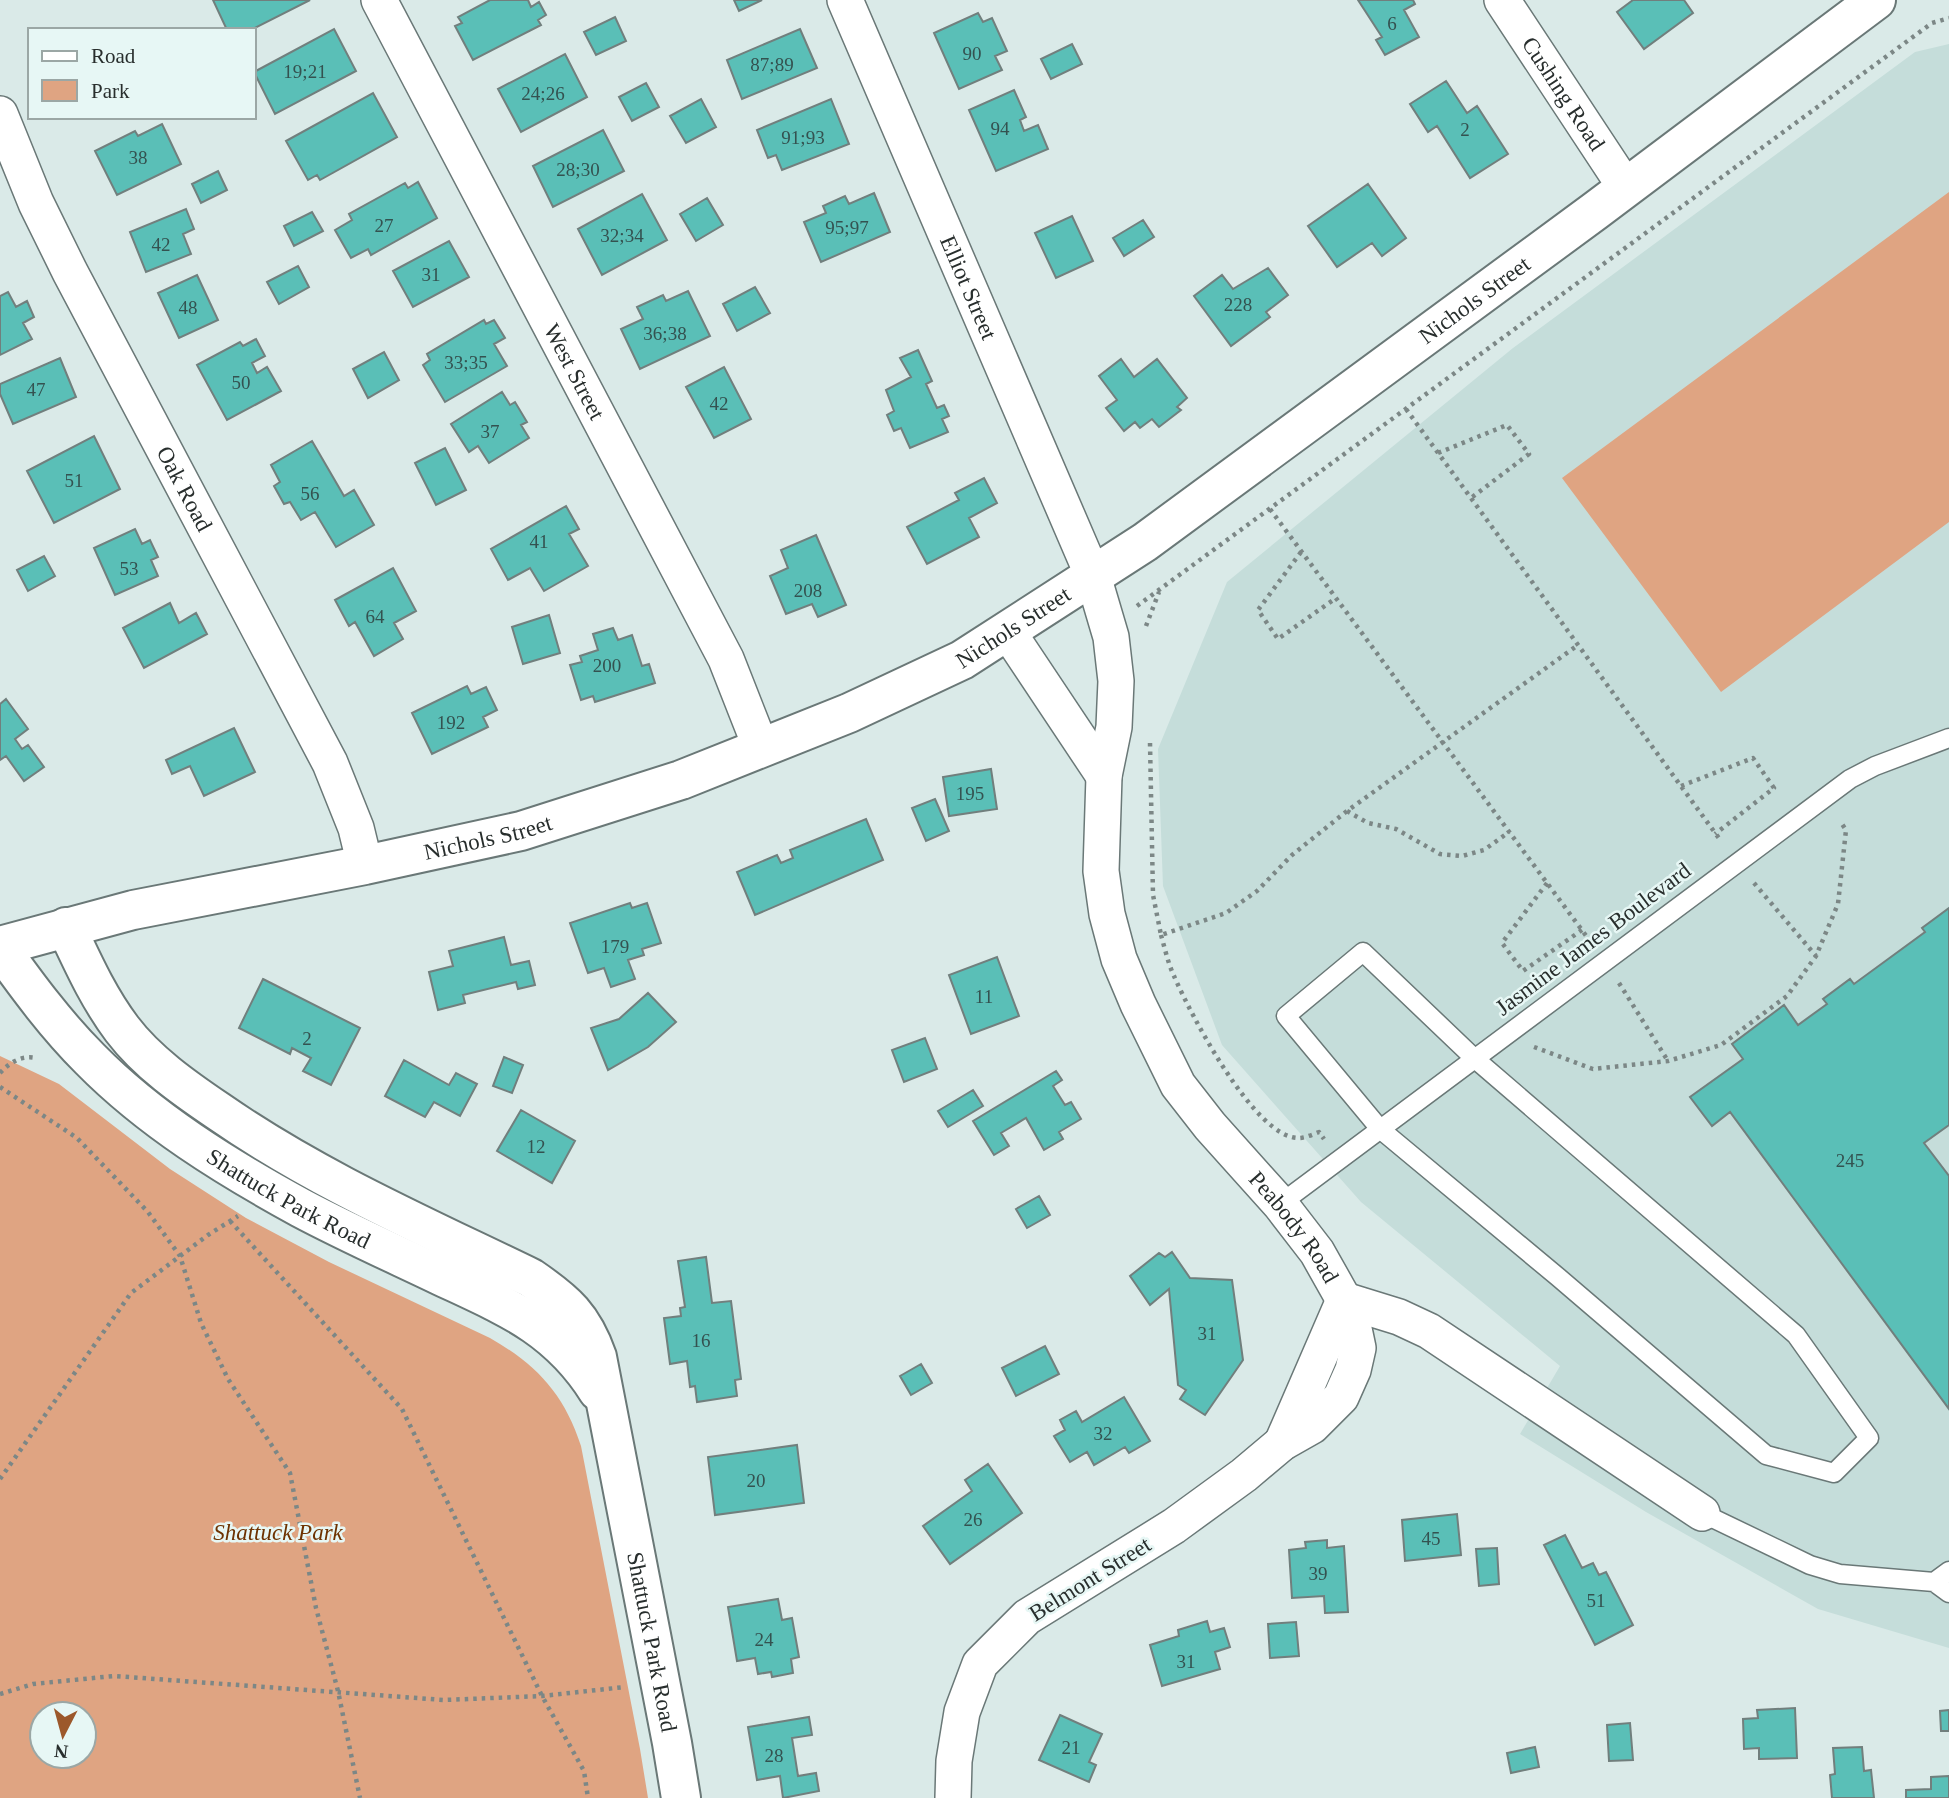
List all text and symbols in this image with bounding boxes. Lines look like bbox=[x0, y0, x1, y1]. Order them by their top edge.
house number: 6 bbox=[1387, 13, 1397, 34]
legend bbox=[28, 28, 256, 119]
street label: Cushing Road bbox=[1517, 32, 1610, 155]
house number: 90 bbox=[963, 43, 982, 64]
text: Road bbox=[91, 44, 136, 68]
house number: 87;89 bbox=[750, 54, 794, 75]
house number: 19;21 bbox=[283, 61, 327, 82]
text: Park bbox=[91, 79, 130, 103]
house number: 24;26 bbox=[521, 83, 565, 104]
house number: 94 bbox=[991, 118, 1010, 139]
house number: 2 bbox=[1460, 119, 1470, 140]
house number: 91;93 bbox=[781, 127, 825, 148]
house number: 38 bbox=[129, 147, 148, 168]
house number: 28;30 bbox=[556, 159, 600, 180]
house number: 27 bbox=[375, 215, 394, 236]
house number: 95;97 bbox=[825, 217, 869, 238]
house number: 32;34 bbox=[600, 225, 644, 246]
street label: Elliot Street bbox=[935, 232, 1002, 344]
house number: 42 bbox=[152, 234, 171, 255]
street label: Nichols Street bbox=[1414, 250, 1535, 349]
house number: 31 bbox=[422, 264, 441, 285]
house number: 228 bbox=[1224, 294, 1252, 315]
house number: 48 bbox=[179, 297, 198, 318]
street label: West Street bbox=[539, 319, 610, 424]
house number: 36;38 bbox=[643, 323, 687, 344]
house number: 33;35 bbox=[444, 352, 488, 373]
house number: 50 bbox=[232, 372, 251, 393]
house number: 47 bbox=[27, 379, 46, 400]
house number: 42 bbox=[710, 393, 729, 414]
house number: 37 bbox=[481, 421, 500, 442]
street label: Oak Road bbox=[152, 442, 218, 536]
house number: 51 bbox=[65, 470, 84, 491]
house number: 56 bbox=[301, 483, 320, 504]
house number: 41 bbox=[530, 531, 549, 552]
house number: 53 bbox=[120, 558, 139, 579]
house number: 208 bbox=[794, 580, 822, 601]
street label: Nichols Street bbox=[951, 581, 1075, 673]
house number: 64 bbox=[366, 606, 385, 627]
house number: 200 bbox=[593, 655, 621, 676]
house number: 192 bbox=[437, 712, 465, 733]
house number: 195 bbox=[956, 783, 984, 804]
street label: Nichols Street bbox=[421, 809, 556, 864]
street label: Jasmine James Boulevard bbox=[1491, 857, 1696, 1020]
house number: 179 bbox=[601, 936, 629, 957]
house number: 11 bbox=[975, 986, 993, 1007]
house number: 2 bbox=[302, 1028, 312, 1049]
house number: 12 bbox=[527, 1136, 546, 1157]
street label: Shattuck Park Road bbox=[202, 1143, 375, 1253]
house number: 245 bbox=[1836, 1150, 1864, 1171]
street label: Peabody Road bbox=[1244, 1166, 1344, 1287]
house number: 31 bbox=[1198, 1323, 1217, 1344]
house number: 16 bbox=[692, 1330, 711, 1351]
house number: 32 bbox=[1094, 1423, 1113, 1444]
house number: 20 bbox=[747, 1470, 766, 1491]
house number: 26 bbox=[964, 1509, 983, 1530]
park label: Shattuck Park bbox=[213, 1520, 344, 1545]
house number: 45 bbox=[1422, 1528, 1441, 1549]
street label: Belmont Street bbox=[1025, 1531, 1156, 1626]
street label: Shattuck Park Road bbox=[623, 1550, 682, 1734]
house number: 39 bbox=[1309, 1563, 1328, 1584]
house number: 51 bbox=[1587, 1590, 1606, 1611]
house number: 24 bbox=[755, 1629, 774, 1650]
house number: 31 bbox=[1177, 1651, 1196, 1672]
north arrow bbox=[28, 1700, 98, 1770]
house number: 21 bbox=[1062, 1737, 1081, 1758]
text: N bbox=[53, 1740, 69, 1763]
house number: 28 bbox=[765, 1745, 784, 1766]

